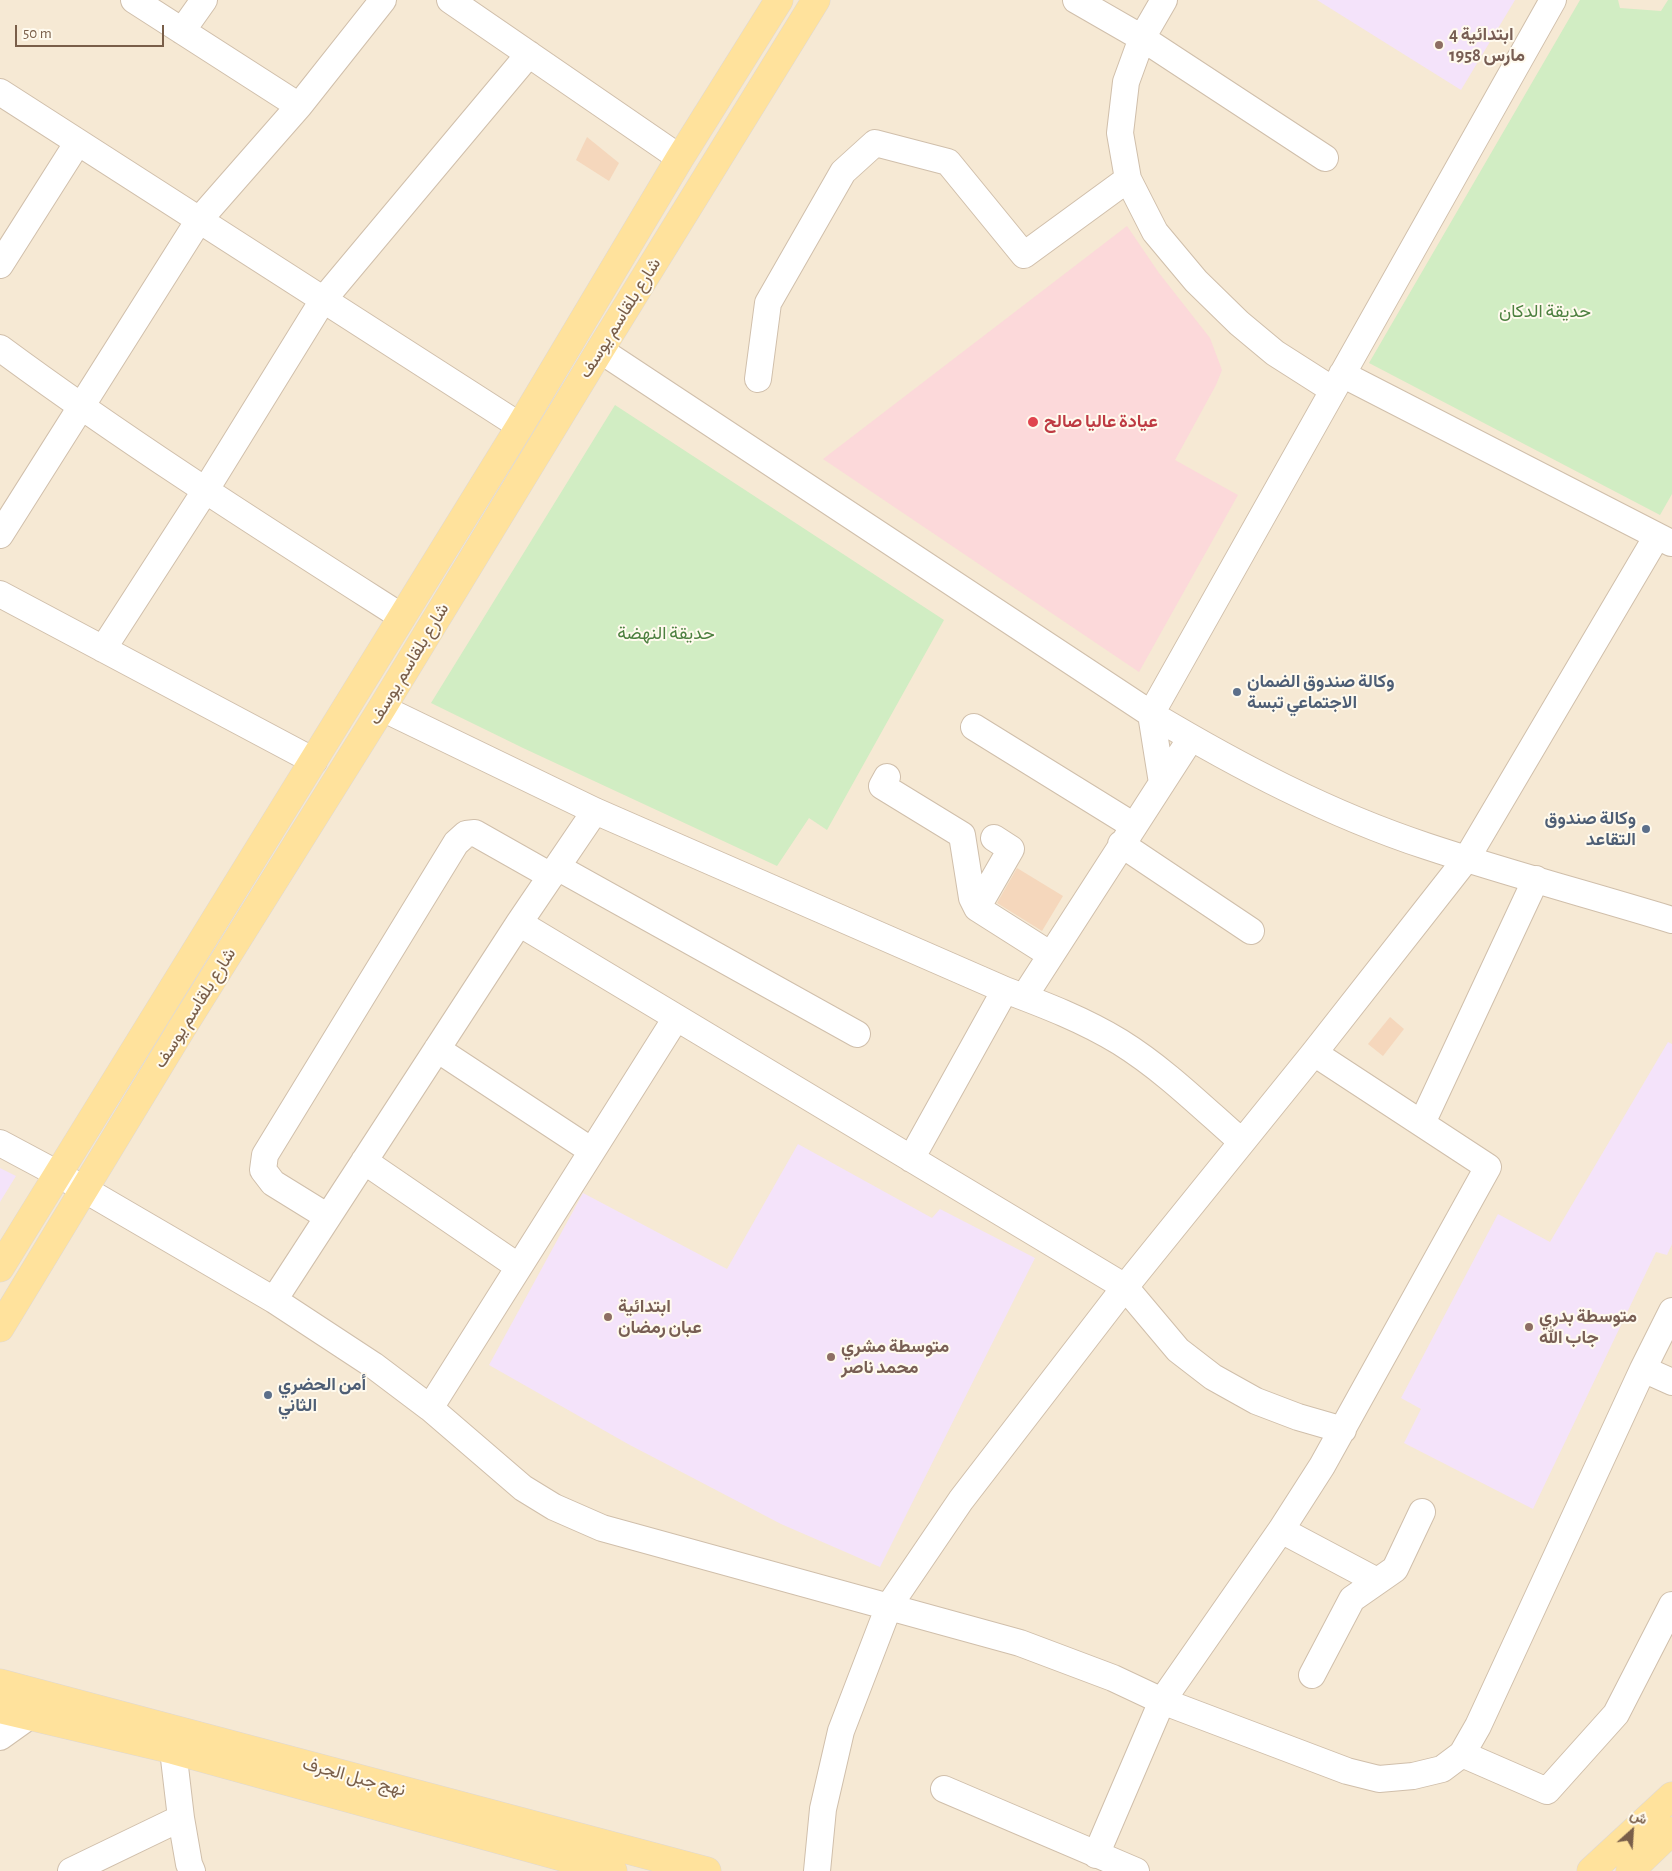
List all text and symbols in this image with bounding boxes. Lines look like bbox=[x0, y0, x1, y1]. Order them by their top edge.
scale bar bbox=[18, 15, 166, 47]
place label: ابتدائية 4 مارس 1958 bbox=[1449, 24, 1525, 66]
text: 50 m bbox=[23, 26, 52, 41]
marker: ابتدائية 4 مارس 1958 bbox=[1433, 39, 1445, 51]
street label: شارع بلقاسم يوسف bbox=[574, 254, 666, 382]
park label: حديقة الدكان bbox=[1499, 301, 1591, 323]
place label: عيادة عاليا صالح bbox=[1044, 411, 1158, 433]
marker: عيادة عاليا صالح bbox=[1026, 415, 1040, 429]
street label: شارع بلقاسم يوسف bbox=[364, 599, 454, 729]
park label: حديقة النهضة bbox=[617, 623, 715, 645]
place label: وكالة صندوق الضمان الاجتماعي تبسة bbox=[1247, 671, 1394, 714]
marker: وكالة صندوق الضمان الاجتماعي تبسة bbox=[1231, 686, 1243, 698]
place label: وكالة صندوق التقاعد bbox=[1545, 808, 1636, 851]
marker: وكالة صندوق التقاعد bbox=[1640, 823, 1652, 835]
street label: شارع بلقاسم يوسف bbox=[149, 944, 241, 1072]
place label: ابتدائية عبان رمضان bbox=[618, 1296, 702, 1338]
place label: متوسطة بدري جاب الله bbox=[1539, 1306, 1637, 1348]
marker: ابتدائية عبان رمضان bbox=[602, 1311, 614, 1323]
marker: متوسطة بدري جاب الله bbox=[1523, 1321, 1535, 1333]
place label: متوسطة مشري محمد ناصر bbox=[841, 1336, 949, 1378]
marker: متوسطة مشري محمد ناصر bbox=[825, 1351, 837, 1363]
place label: أمن الحضري الثاني bbox=[278, 1374, 366, 1416]
marker: أمن الحضري الثاني bbox=[262, 1389, 274, 1401]
street label: نهج جبل الجرف bbox=[300, 1753, 408, 1801]
north arrow bbox=[1607, 1806, 1657, 1856]
text: ش bbox=[1628, 1808, 1649, 1827]

